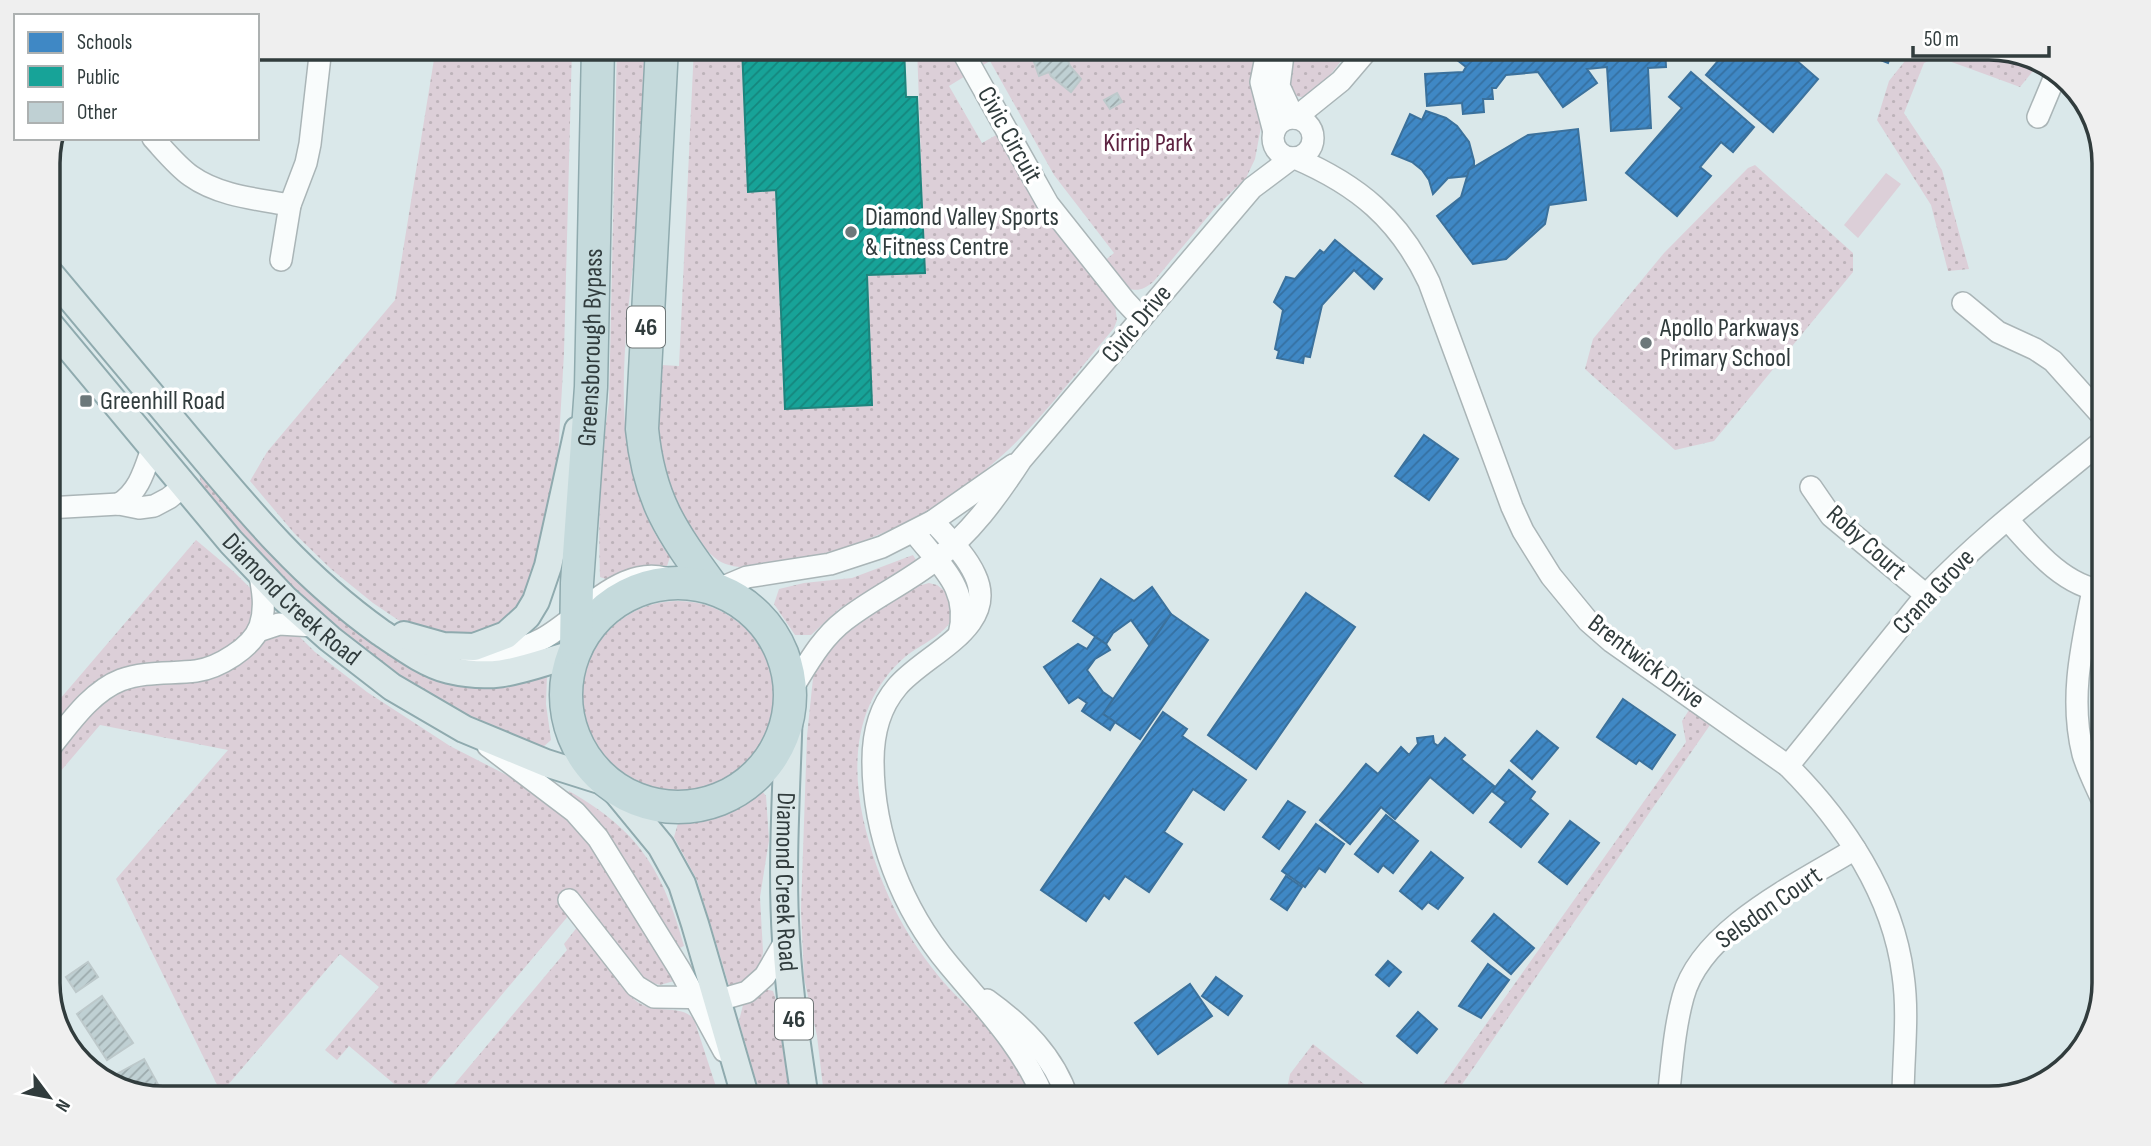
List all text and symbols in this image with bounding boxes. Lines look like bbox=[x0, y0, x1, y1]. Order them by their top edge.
legend bbox=[14, 14, 259, 140]
scale bar bbox=[1913, 14, 2050, 58]
text: 50 m bbox=[1924, 27, 1959, 52]
text: Schools bbox=[77, 30, 132, 55]
text: Public bbox=[77, 65, 120, 90]
street label: Civic Circuit bbox=[970, 81, 1048, 189]
text: Other bbox=[77, 100, 117, 125]
park label: Kirrip Park bbox=[1103, 128, 1193, 159]
place label: Diamond Valley Sports & Fitness Centre bbox=[865, 202, 1059, 263]
marker: Diamond Valley Sports & Fitness Centre bbox=[843, 224, 859, 240]
street label: Greensborough Bypass bbox=[571, 248, 609, 447]
street label: Civic Drive bbox=[1095, 279, 1179, 369]
road number: 46 bbox=[627, 306, 665, 348]
place label: Apollo Parkways Primary School bbox=[1659, 313, 1799, 374]
marker: Apollo Parkways Primary School bbox=[1638, 335, 1654, 351]
place label: Greenhill Road bbox=[100, 386, 225, 417]
marker: Greenhill Road bbox=[78, 393, 94, 409]
street label: Roby Court bbox=[1820, 499, 1912, 587]
street label: Diamond Creek Road bbox=[216, 527, 367, 672]
street label: Crana Grove bbox=[1887, 543, 1981, 641]
street label: Brentwick Drive bbox=[1582, 608, 1710, 716]
street label: Diamond Creek Road bbox=[769, 792, 804, 973]
street label: Selsdon Court bbox=[1710, 860, 1828, 956]
road number: 46 bbox=[775, 999, 813, 1040]
north arrow bbox=[14, 1062, 84, 1132]
text: N bbox=[50, 1095, 75, 1116]

